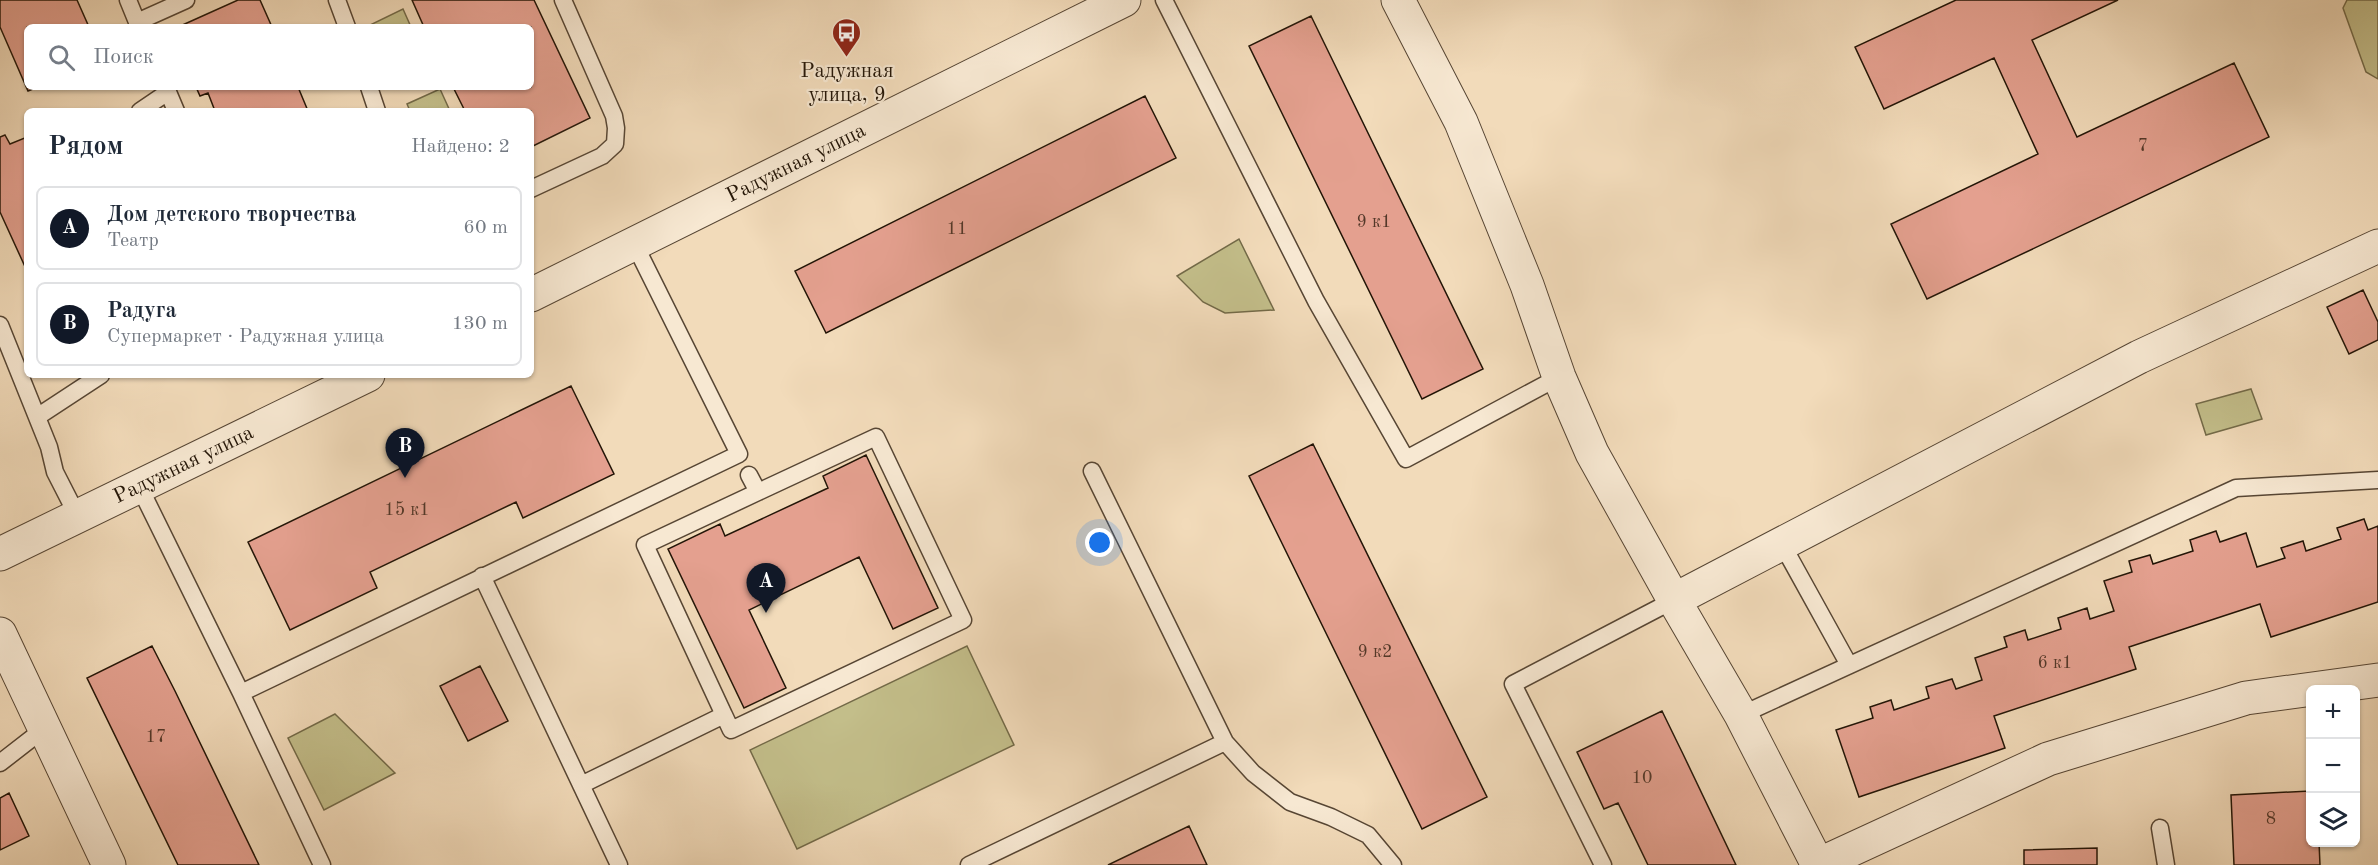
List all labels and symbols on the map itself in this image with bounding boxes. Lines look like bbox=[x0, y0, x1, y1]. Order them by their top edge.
bus stop icon: Радужная улица, 9 bbox=[831, 16, 863, 58]
place label: Радужная улица, 9 bbox=[800, 61, 894, 106]
street label: Радужная улица bbox=[723, 120, 869, 207]
house number: 7 bbox=[2138, 137, 2148, 155]
house number: 9 к1 bbox=[1357, 213, 1391, 231]
house number: 11 bbox=[947, 220, 967, 238]
street label: Радужная улица bbox=[110, 422, 257, 508]
pin: B bbox=[386, 428, 424, 478]
house number: 15 к1 bbox=[384, 501, 430, 519]
your location bbox=[1085, 528, 1114, 557]
pin: A bbox=[746, 564, 786, 613]
house number: 9 к2 bbox=[1358, 643, 1392, 661]
house number: 6 к1 bbox=[2038, 654, 2072, 672]
house number: 17 bbox=[146, 728, 166, 746]
house number: 10 bbox=[1632, 769, 1652, 787]
house number: 8 bbox=[2266, 810, 2276, 828]

